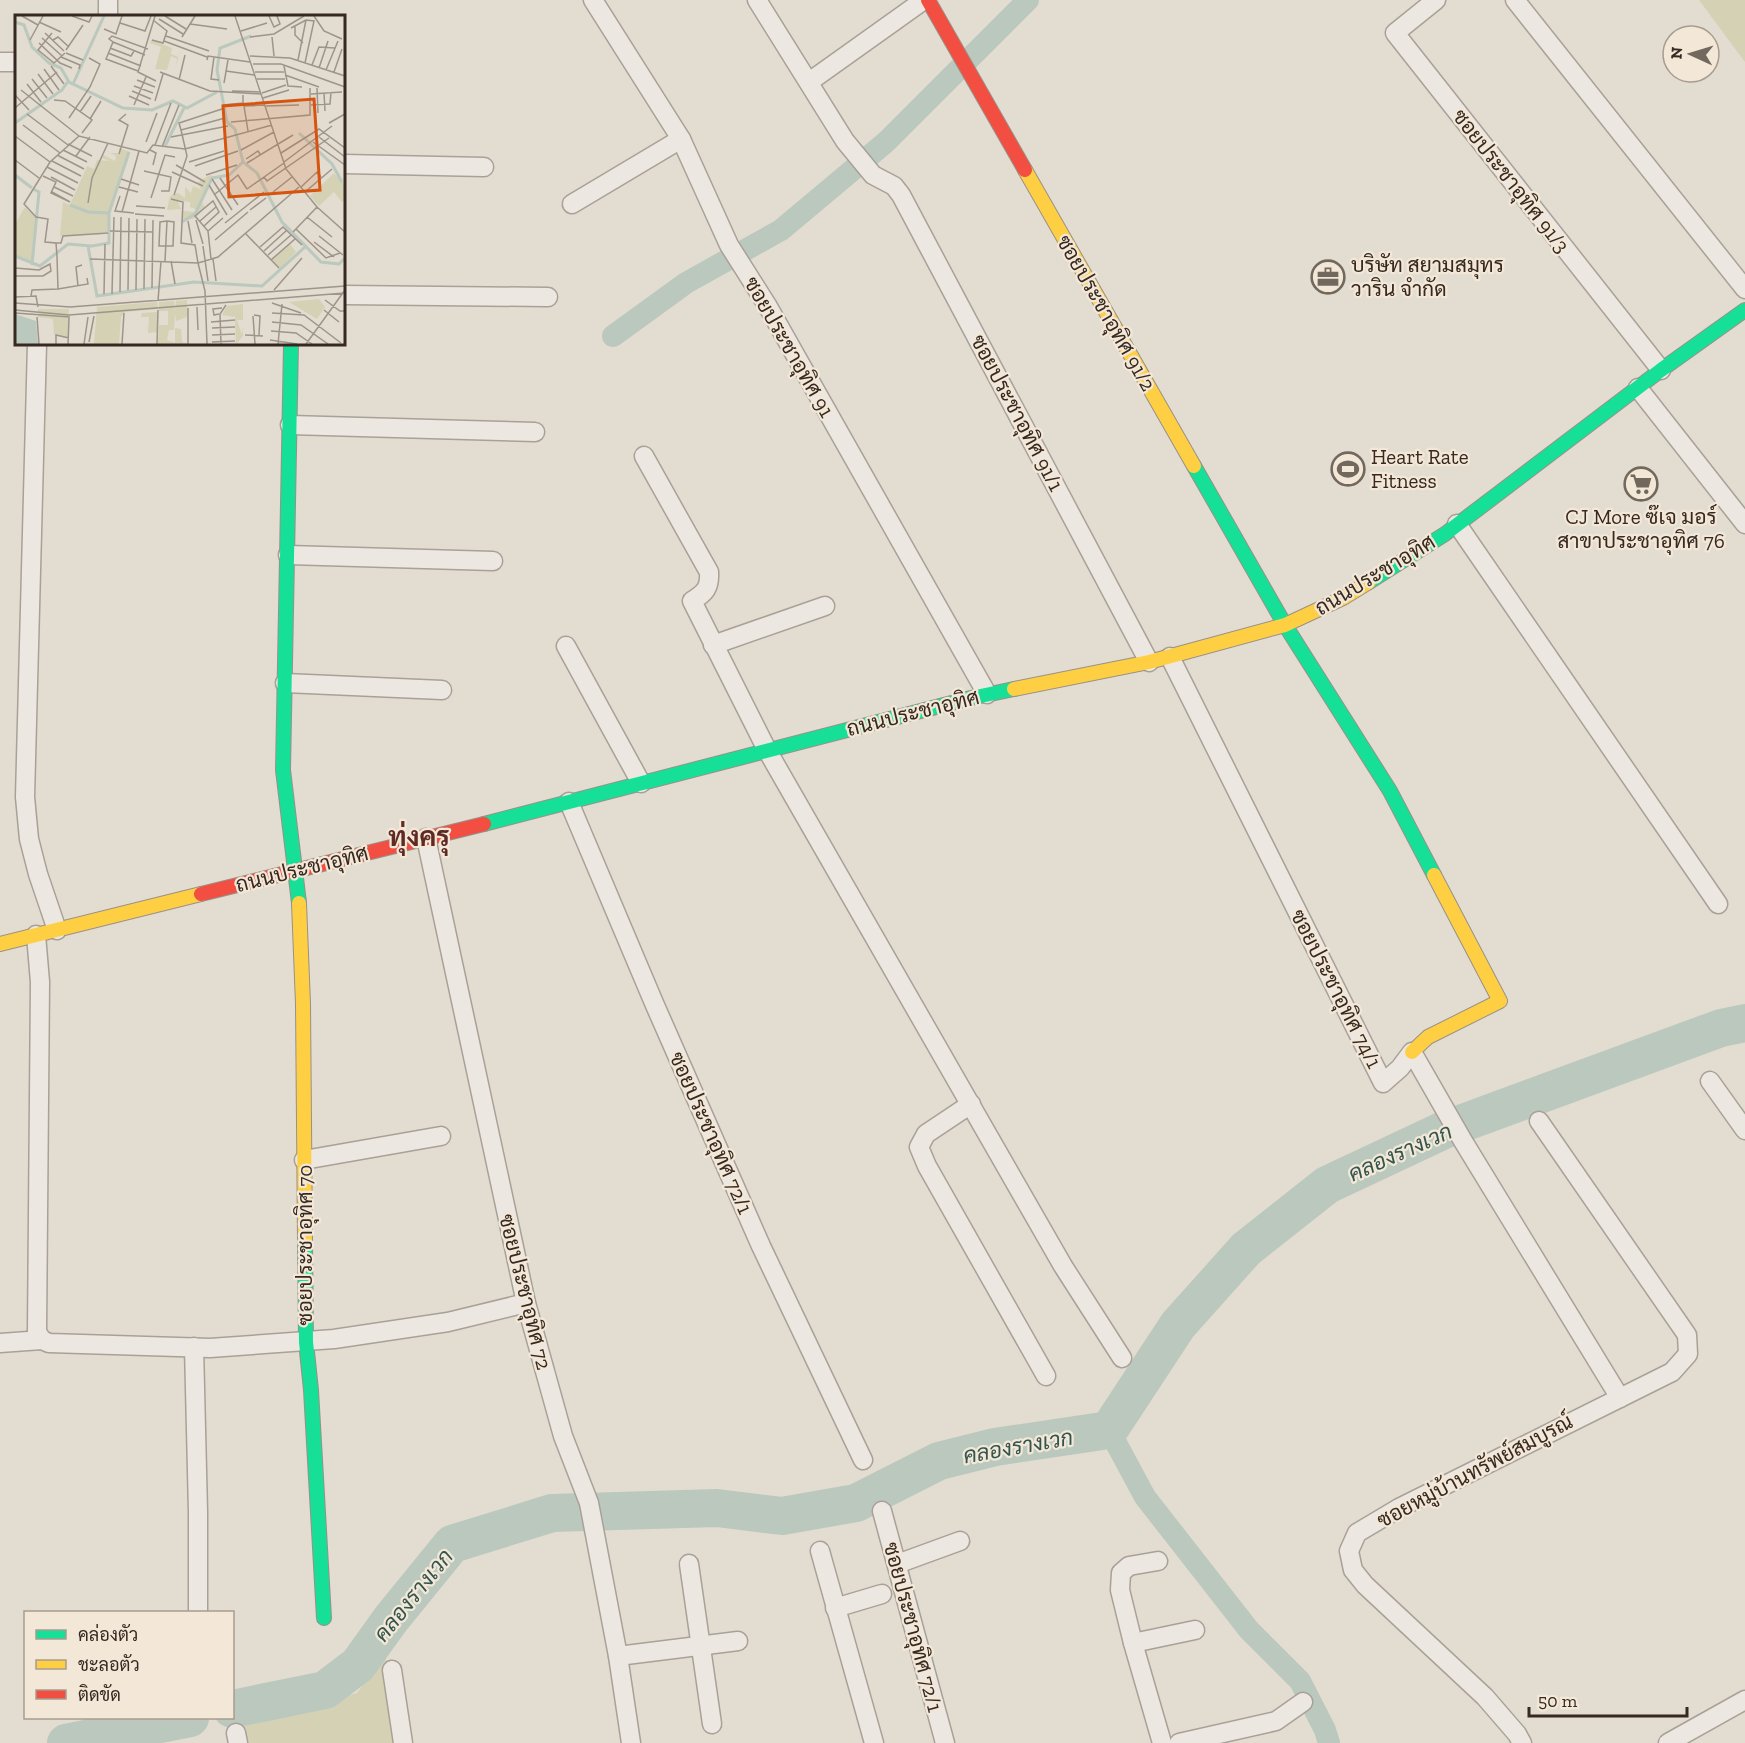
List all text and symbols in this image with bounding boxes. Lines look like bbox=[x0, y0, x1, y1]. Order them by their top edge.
inset map bbox=[15, 15, 345, 345]
north arrow bbox=[1661, 24, 1721, 84]
text: N bbox=[1667, 46, 1686, 60]
street label: ซอยประชาอุทิศ 91/3 bbox=[1446, 104, 1575, 259]
street label: ซอยประชาอุทิศ 91/2 bbox=[1050, 230, 1161, 396]
place label: บริษัท สยามสมุทร วาริน จำกัด bbox=[1351, 252, 1504, 301]
office icon: บริษัท สยามสมุทร วาริน จำกัด bbox=[1310, 259, 1346, 295]
street label: ซอยประชาอุทิศ 91 bbox=[737, 272, 840, 422]
street label: ซอยประชาอุทิศ 91/1 bbox=[964, 330, 1069, 496]
place label: Heart Rate Fitness bbox=[1371, 444, 1469, 493]
sports icon: Heart Rate Fitness bbox=[1330, 451, 1366, 487]
supermarket icon: CJ More ซ๊เจ มอร์ สาขาประชาอุทิศ 76 bbox=[1623, 466, 1659, 502]
place label: CJ More ซ๊เจ มอร์ สาขาประชาอุทิศ 76 bbox=[1557, 503, 1725, 555]
street label: ถนนประชาอุทิศ bbox=[1310, 529, 1440, 622]
street label: ถนนประชาอุทิศ bbox=[844, 684, 982, 743]
district label: ทุ่งครุ bbox=[388, 821, 450, 856]
street label: ถนนประชาอุทิศ bbox=[233, 840, 371, 899]
street label: ซอยประชาอุทิศ 74/1 bbox=[1284, 905, 1387, 1073]
street label: ซอยประชาอุทิศ 72/1 bbox=[663, 1048, 758, 1219]
water label: คลองรางเวก bbox=[1344, 1118, 1456, 1187]
street label: ซอยประชาอุทิศ 70 bbox=[292, 1165, 319, 1325]
street label: ซอยประชาอุทิศ 72 bbox=[492, 1211, 557, 1373]
street label: ซอยหมู่บ้านทรัพย์สมบูรณ์ bbox=[1372, 1407, 1578, 1535]
water label: คลองรางเวก bbox=[961, 1424, 1075, 1469]
street label: ซอยประชาอุทิศ 72/1 bbox=[877, 1539, 948, 1715]
water label: คลองรางเวก bbox=[368, 1544, 459, 1647]
legend bbox=[24, 1611, 234, 1719]
text: คล่องตัว bbox=[78, 1623, 138, 1646]
text: ชะลอตัว bbox=[78, 1654, 140, 1676]
scale bar bbox=[1529, 1680, 1686, 1718]
text: ติดขัด bbox=[78, 1684, 121, 1706]
text: 50 m bbox=[1538, 1690, 1578, 1712]

